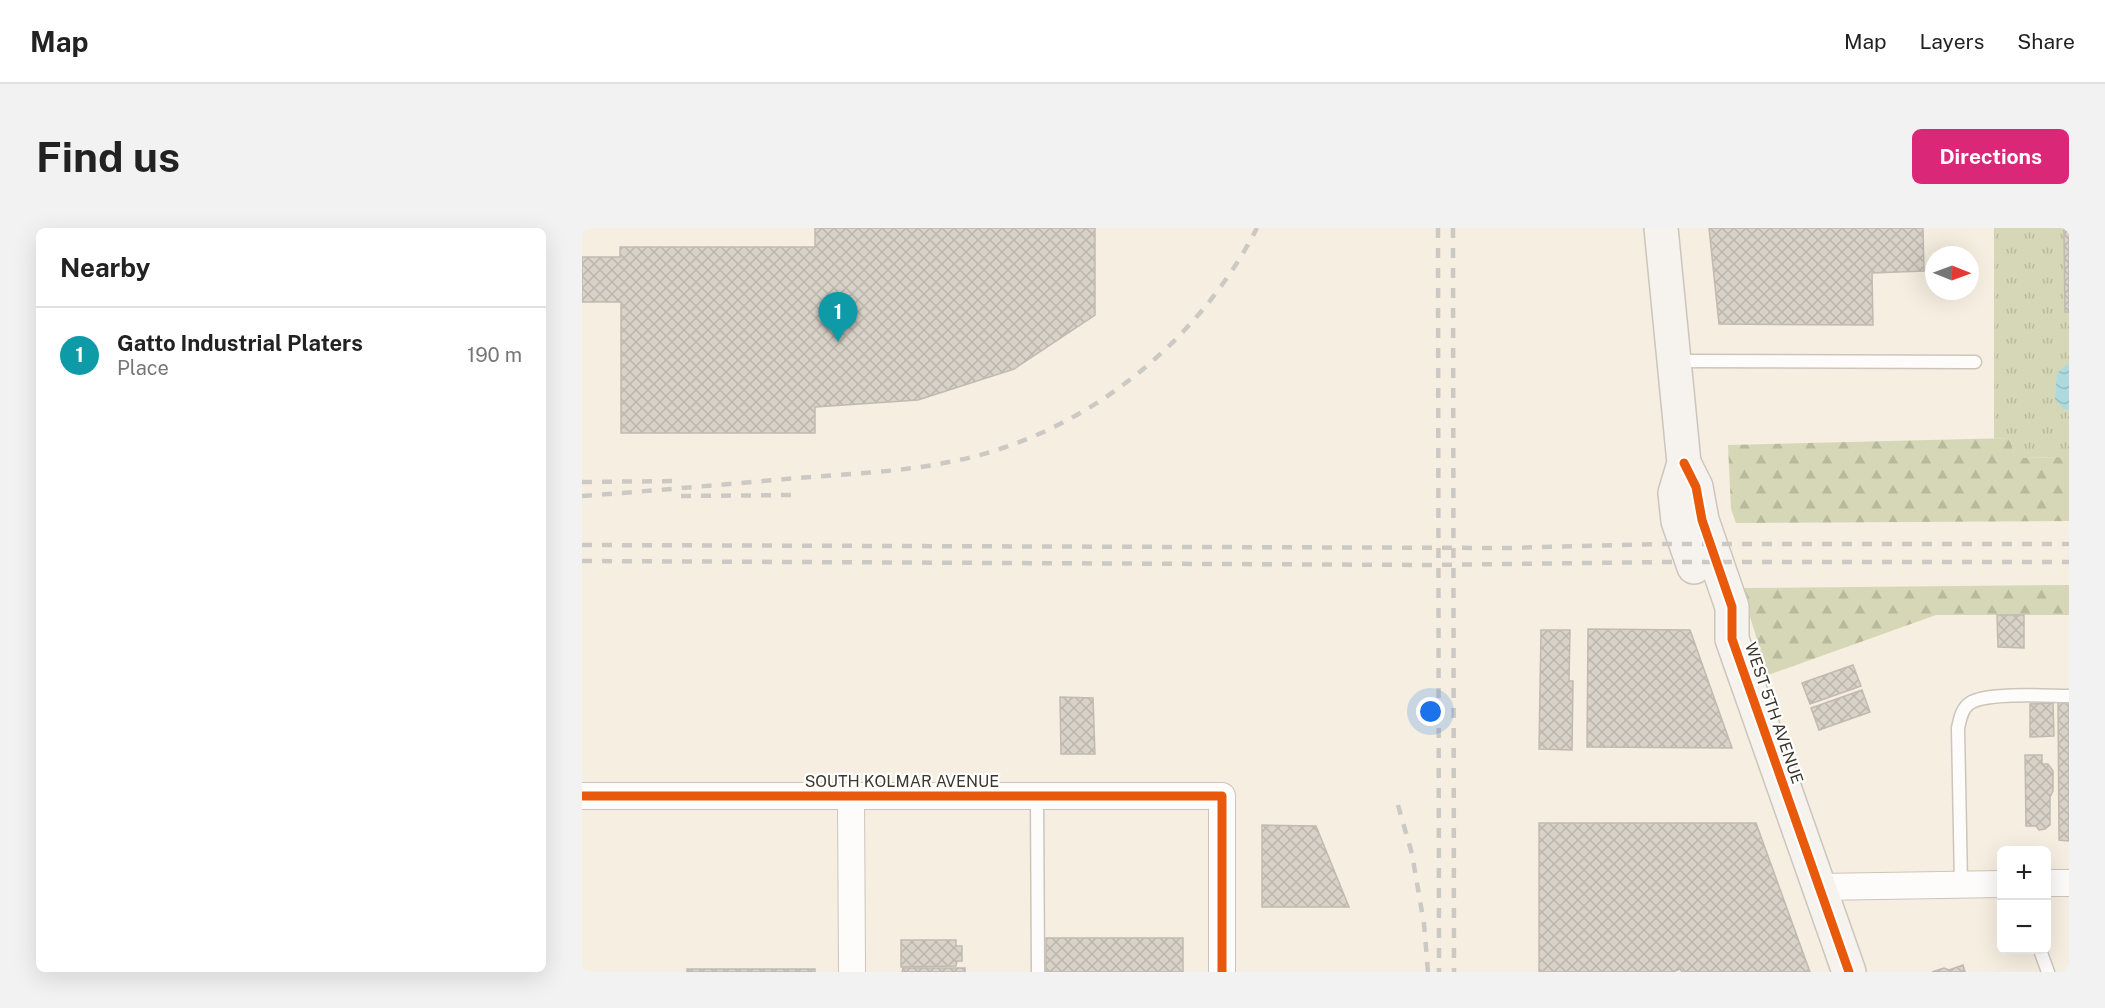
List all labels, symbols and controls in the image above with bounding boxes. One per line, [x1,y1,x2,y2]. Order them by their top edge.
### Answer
text: Map [30,25,89,58]
text: Map [1844,29,1887,54]
text: Layers [1920,29,1984,54]
text: Share [2017,29,2075,54]
button: Directions [1912,129,2069,184]
text: Find us [36,132,180,181]
north arrow [1925,246,1979,300]
text: Nearby [60,252,150,283]
pin: 1 [818,292,858,342]
text: Gatto Industrial Platers [117,330,363,356]
text: 1 [75,343,84,367]
text: 190 m [467,343,522,367]
text: Place [117,356,169,380]
street label: WEST 5TH AVENUE [1741,640,1807,786]
your location [1416,697,1445,726]
street label: SOUTH KOLMAR AVENUE [805,772,999,791]
map controls [1997,846,2051,954]
button: + [1997,846,2051,900]
button: − [1997,900,2051,954]

